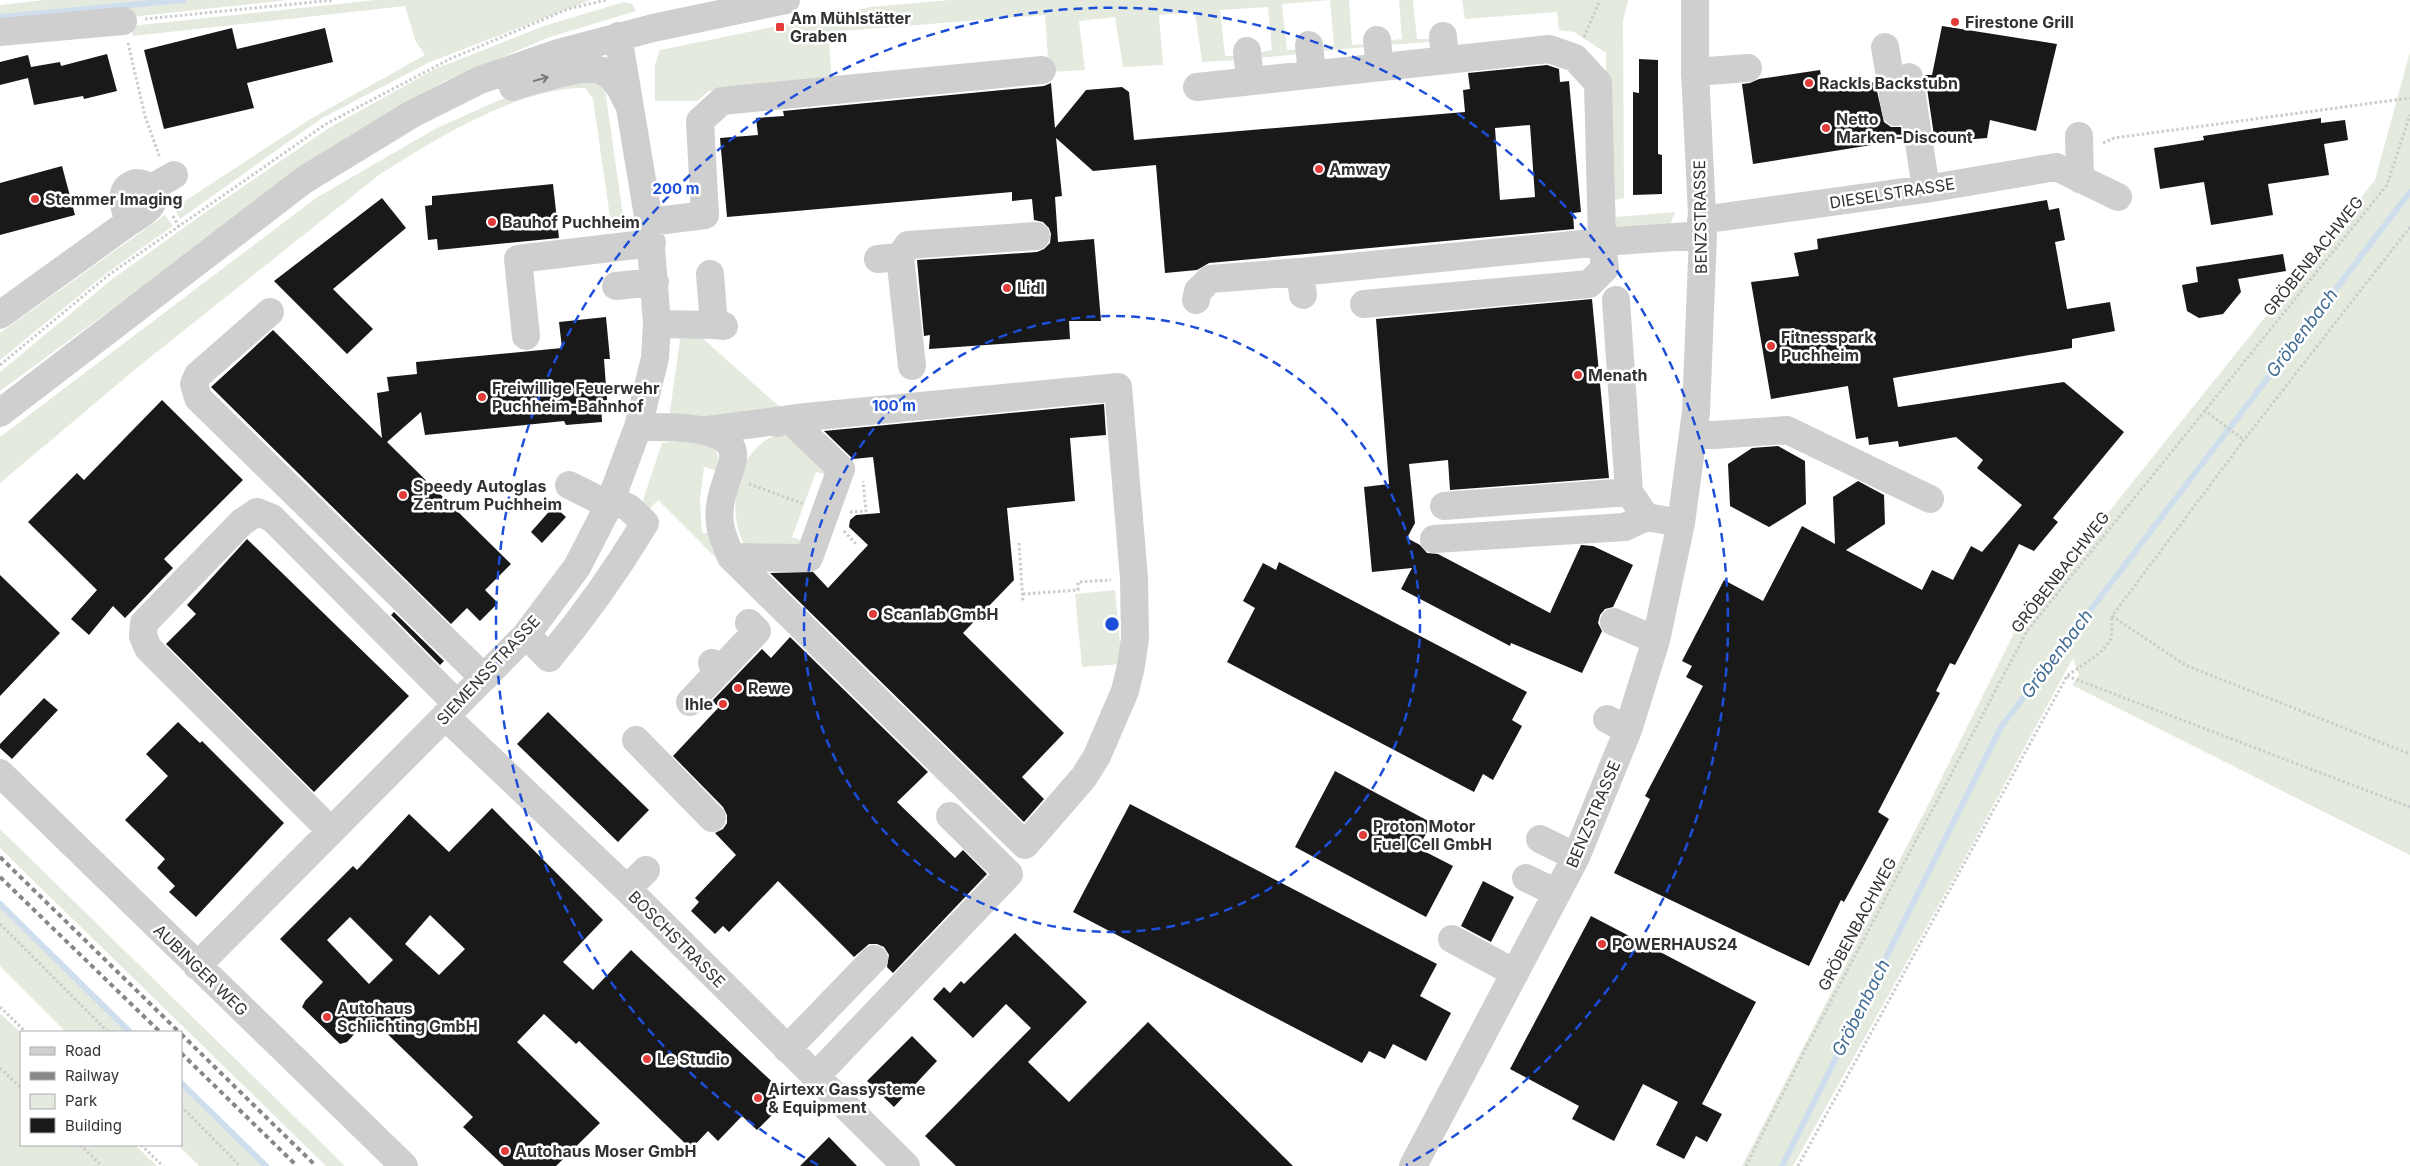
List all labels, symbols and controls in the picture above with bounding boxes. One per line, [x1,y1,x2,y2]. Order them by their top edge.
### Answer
place label: Am Mühlstätter Graben [790,8,911,46]
place label: Firestone Grill [1965,12,2074,32]
marker: Firestone Grill [1949,16,1961,28]
marker: Am Mühlstätter Graben [774,21,786,33]
one-way arrow [533,73,549,83]
place label: Rackls Backstubn [1819,73,1958,93]
marker: Rackls Backstubn [1803,77,1815,89]
place label: Netto Marken-Discount [1836,109,1973,147]
marker: Netto Marken-Discount [1820,122,1832,134]
place label: Amway [1329,159,1388,179]
street label: BENZSTRASSE [1689,160,1711,274]
marker: Amway [1313,163,1325,175]
street label: DIESELSTRASSE [1828,173,1956,213]
text: 200 m [653,179,699,198]
place label: Stemmer Imaging [45,189,183,209]
street label: GRÖBENBACHWEG [2259,192,2367,320]
marker: Stemmer Imaging [29,193,41,205]
place label: Bauhof Puchheim [502,212,640,232]
marker: Bauhof Puchheim [486,216,498,228]
place label: Lidl [1017,278,1045,298]
marker: Lidl [1001,282,1013,294]
water label: Gröbenbach [2261,284,2342,381]
place label: Fitnesspark Puchheim [1781,327,1874,365]
marker: Fitnesspark Puchheim [1765,340,1777,352]
place label: Menath [1588,365,1648,385]
marker: Menath [1572,369,1584,381]
place label: Freiwillige Feuerwehr Puchheim-Bahnhof [492,378,660,416]
marker: Freiwillige Feuerwehr Puchheim-Bahnhof [476,391,488,403]
text: 100 m [872,396,916,415]
place label: Speedy Autoglas Zentrum Puchheim [413,476,562,514]
marker: Speedy Autoglas Zentrum Puchheim [397,489,409,501]
street label: GRÖBENBACHWEG [2006,507,2114,637]
place label: Scanlab GmbH [883,604,998,624]
water label: Gröbenbach [2016,605,2097,702]
marker: Scanlab GmbH [867,608,879,620]
street label: SIEMENSSTRASSE [432,611,544,729]
centre of rings [1103,615,1121,633]
place label: Rewe [748,678,791,698]
marker: Rewe [732,682,744,694]
place label: Ihle [685,694,713,714]
marker: Ihle [717,698,729,710]
street label: BENZSTRASSE [1561,757,1625,871]
place label: Proton Motor Fuel Cell GmbH [1373,816,1492,854]
marker: Proton Motor Fuel Cell GmbH [1357,829,1369,841]
street label: GRÖBENBACHWEG [1813,854,1901,994]
street label: BOSCHSTRASSE [624,886,730,992]
street label: AUBINGER WEG [150,920,252,1020]
place label: POWERHAUS24 [1612,934,1738,954]
marker: POWERHAUS24 [1596,938,1608,950]
water label: Gröbenbach [1827,956,1894,1060]
place label: Autohaus Schlichting GmbH [337,998,478,1036]
marker: Autohaus Schlichting GmbH [321,1011,333,1023]
legend [20,1031,182,1146]
text: Road [65,1041,101,1060]
place label: Le Studio [657,1049,730,1069]
marker: Le Studio [641,1053,653,1065]
text: Railway [65,1066,120,1085]
place label: Airtexx Gassysteme & Equipment [768,1079,926,1117]
text: Park [65,1091,98,1110]
marker: Airtexx Gassysteme & Equipment [752,1092,764,1104]
text: Building [65,1116,122,1135]
place label: Autohaus Moser GmbH [515,1141,697,1161]
marker: Autohaus Moser GmbH [499,1145,511,1157]

